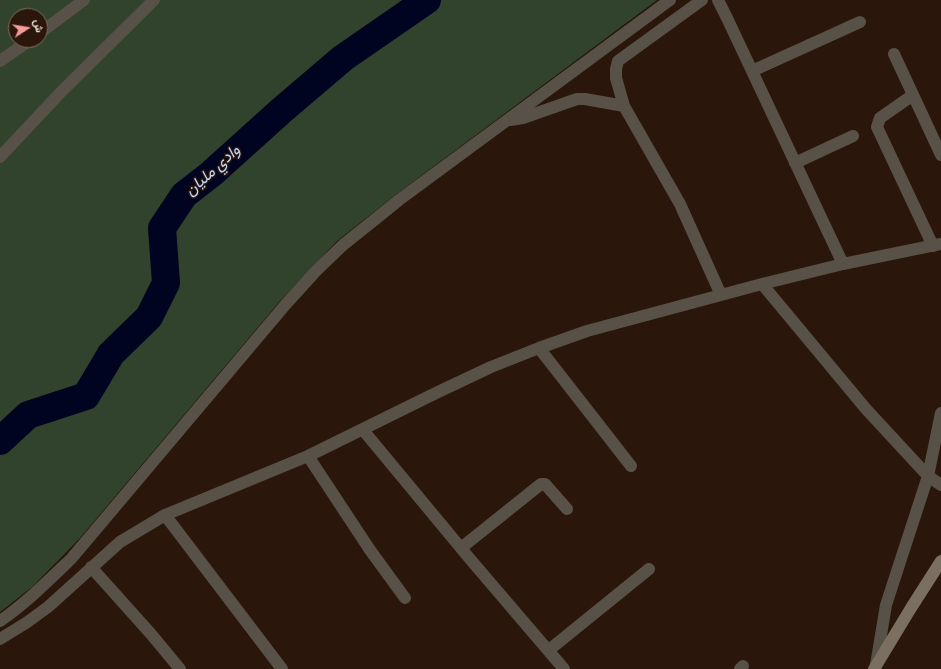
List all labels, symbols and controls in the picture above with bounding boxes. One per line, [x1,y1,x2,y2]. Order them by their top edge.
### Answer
north arrow [8,8,48,48]
text: ش [30,18,48,34]
water label: وادي مليان [181,141,245,201]

